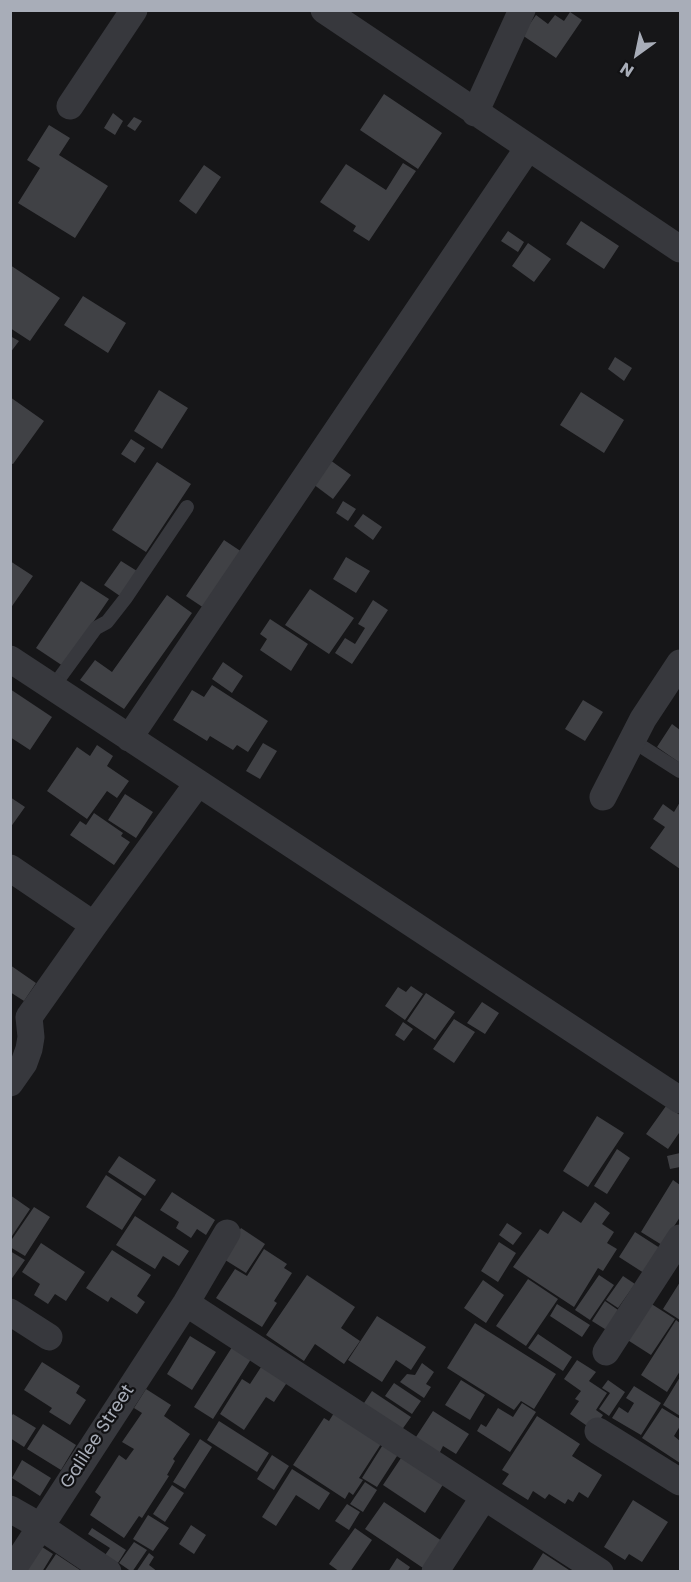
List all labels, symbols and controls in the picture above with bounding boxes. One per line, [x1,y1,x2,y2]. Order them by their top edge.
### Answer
north arrow [607,24,667,84]
text: N [616,57,638,82]
street label: Galilee Street [56,1381,140,1493]

